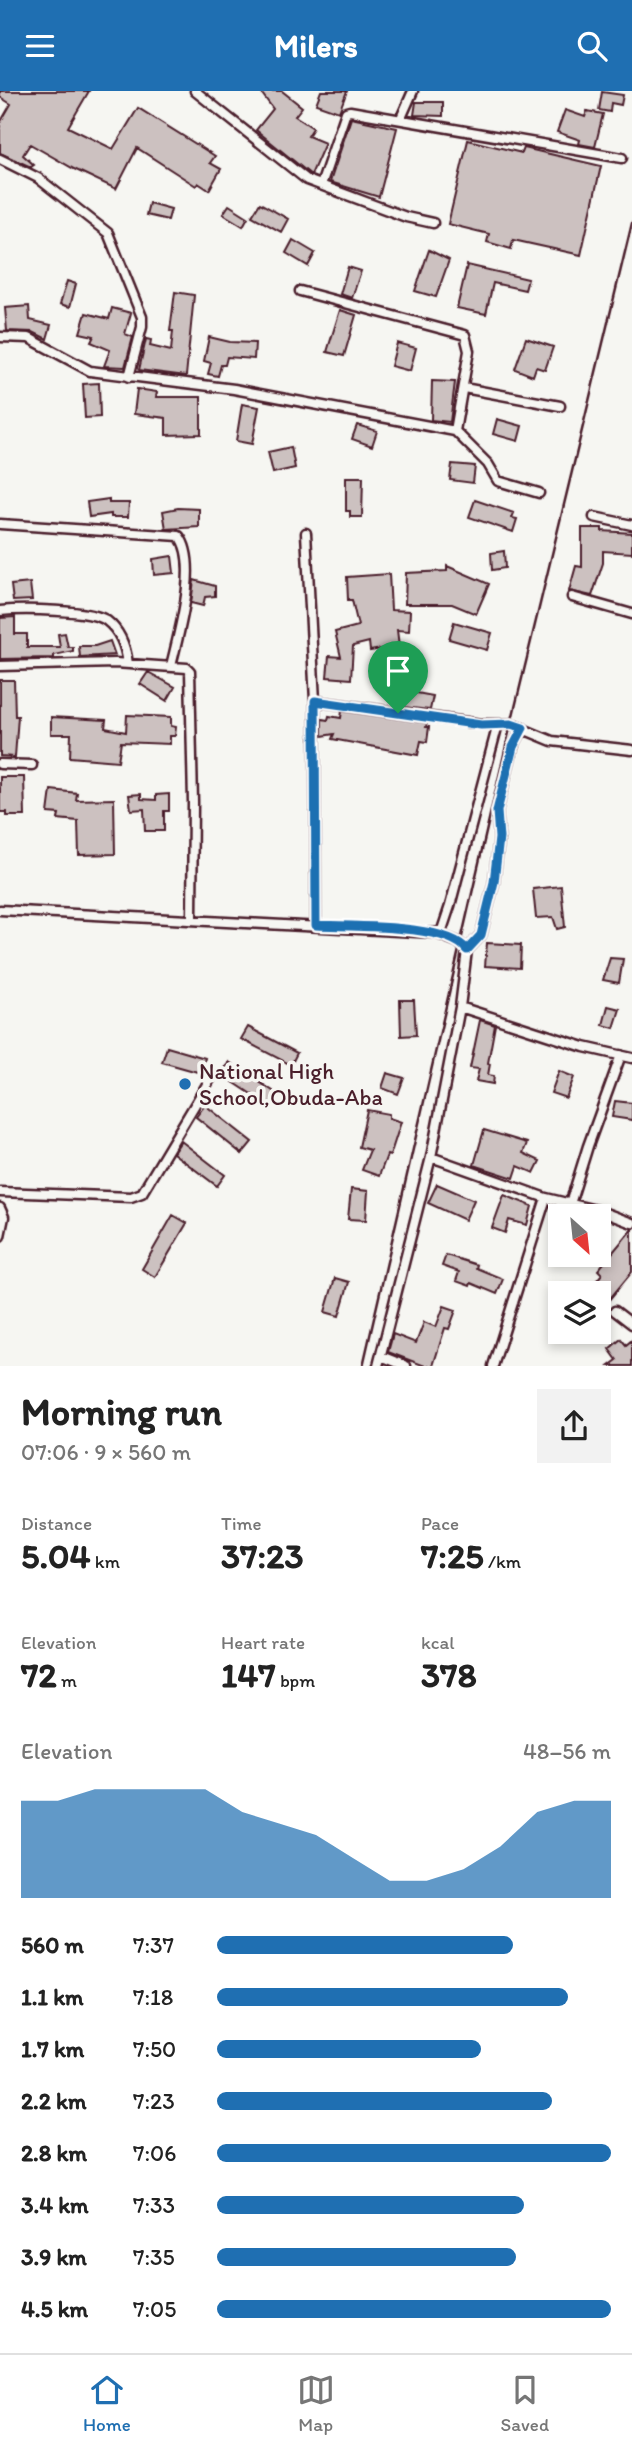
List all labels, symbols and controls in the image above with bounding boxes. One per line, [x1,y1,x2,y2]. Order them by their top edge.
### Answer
icon: menu [21,27,59,65]
text: Milers [274,27,358,65]
icon: search [573,27,611,65]
pin [368,641,428,713]
icon: arrive [379,652,417,690]
place label: National High School,Obuda-Aba [199,1057,383,1111]
marker: National High School,Obuda-Aba [177,1076,193,1092]
north arrow [548,1204,611,1267]
map controls [548,1204,611,1344]
button: layers [548,1281,611,1344]
text: Morning run [21,1389,222,1435]
button: share [537,1389,611,1463]
text: 07:06 · 9 × 560 m [21,1438,191,1466]
text: Distance [21,1512,92,1535]
text: Time [221,1512,262,1535]
text: Pace [421,1512,459,1535]
text: 5.04 [21,1535,91,1577]
text: 37:23 [221,1535,304,1577]
text: 7:25 [421,1535,484,1577]
text: km [91,1550,120,1573]
text: /km [484,1550,521,1573]
text: Elevation [21,1631,97,1654]
text: Heart rate [221,1631,305,1654]
text: kcal [421,1631,455,1654]
text: 72 [21,1654,57,1696]
text: 147 [221,1654,276,1696]
text: 378 [421,1654,477,1696]
text: m [57,1669,77,1692]
text: bpm [276,1669,315,1692]
text: Elevation [21,1737,112,1765]
text: 48–56 m [523,1737,611,1765]
text: 560 m [21,1931,84,1959]
text: 7:37 [133,1931,174,1959]
text: 1.1 km [21,1983,84,2011]
text: 7:18 [133,1983,173,2011]
text: 1.7 km [21,2035,84,2063]
text: 7:50 [133,2035,176,2063]
text: 2.2 km [21,2087,86,2115]
text: 7:23 [133,2087,175,2115]
text: 2.8 km [21,2139,87,2167]
text: 7:06 [133,2139,176,2167]
text: 3.4 km [21,2191,89,2219]
text: 7:33 [133,2191,175,2219]
text: 3.9 km [21,2243,87,2271]
text: 7:35 [133,2243,175,2271]
text: 4.5 km [21,2295,88,2323]
text: 7:05 [133,2295,176,2323]
tab: Home [83,2371,131,2436]
tab: Map [297,2371,335,2436]
tab: Saved [501,2371,549,2436]

